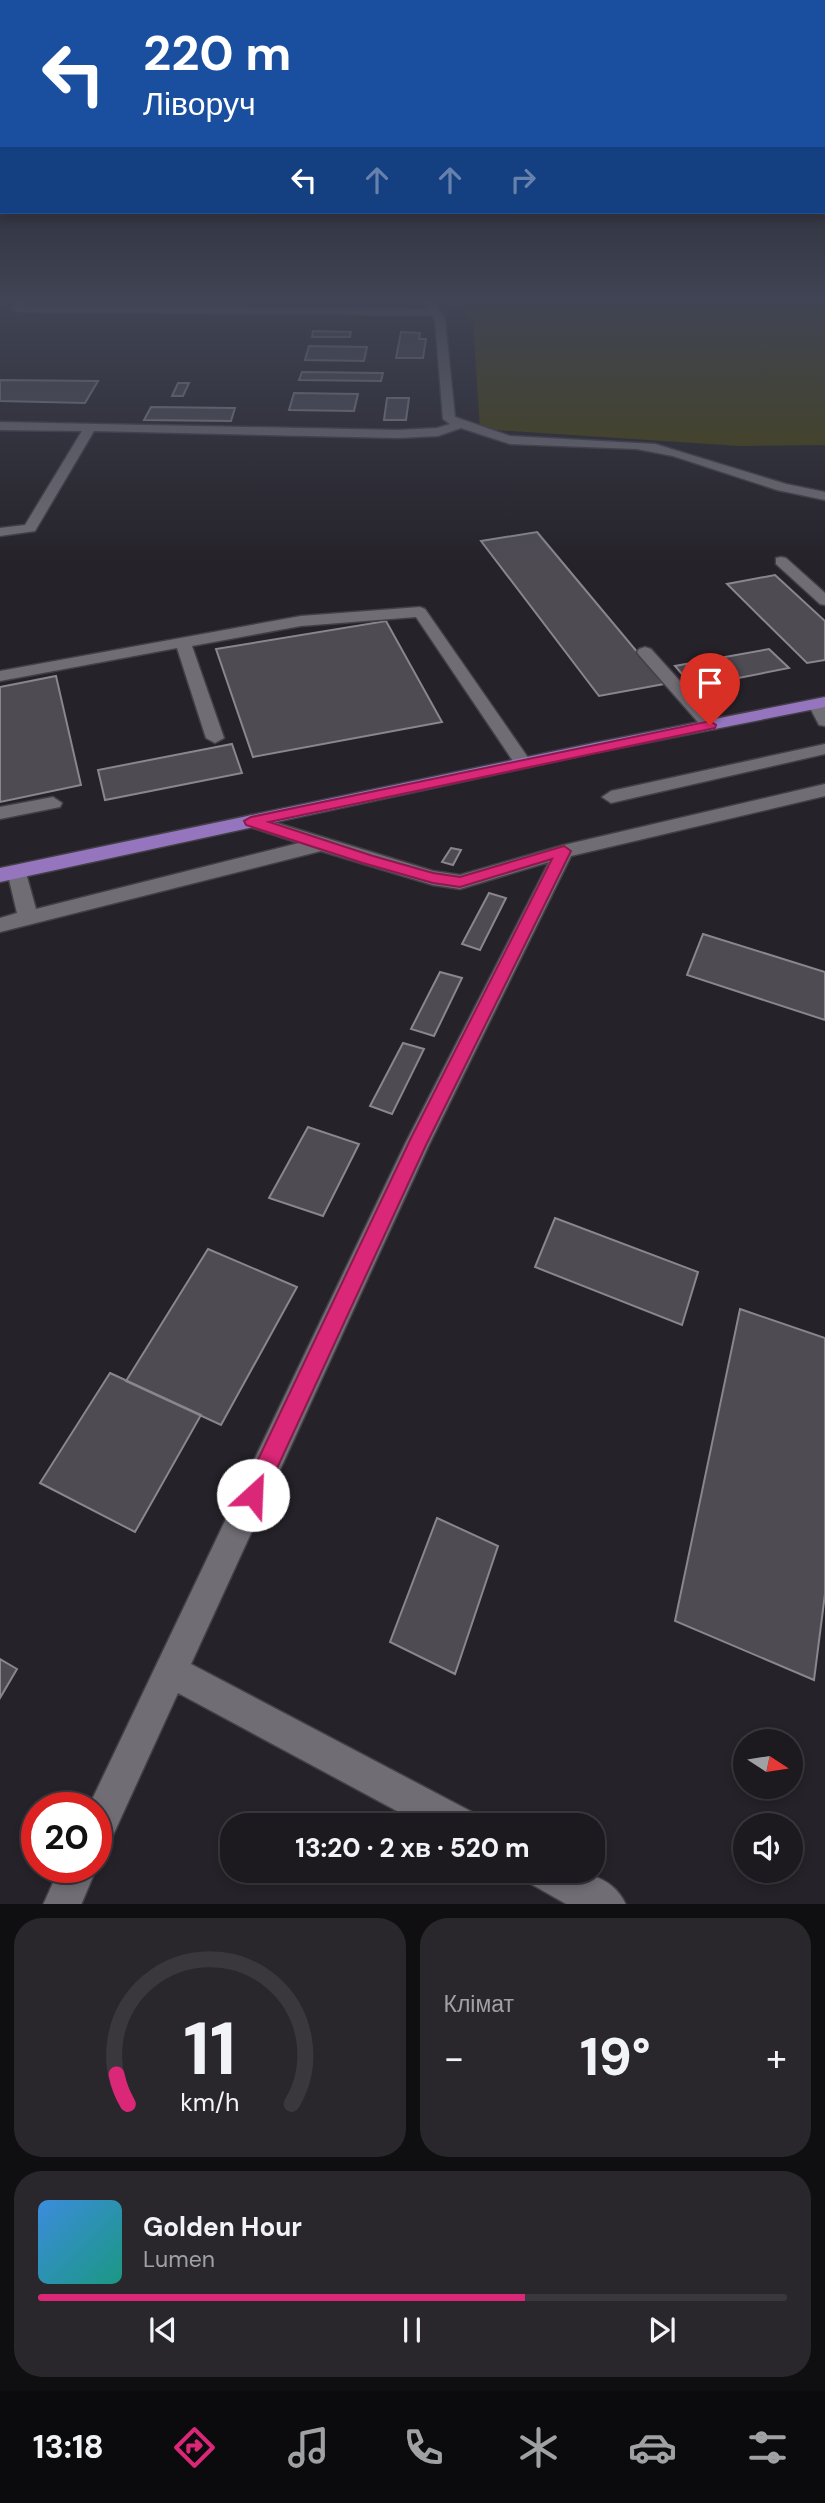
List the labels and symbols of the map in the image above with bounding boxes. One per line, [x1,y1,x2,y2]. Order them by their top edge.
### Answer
pin [680,653,740,725]
position arrow [216,1458,290,1532]
north arrow [733,1729,803,1799]
speed limit sign: 20 [21,1792,112,1883]

